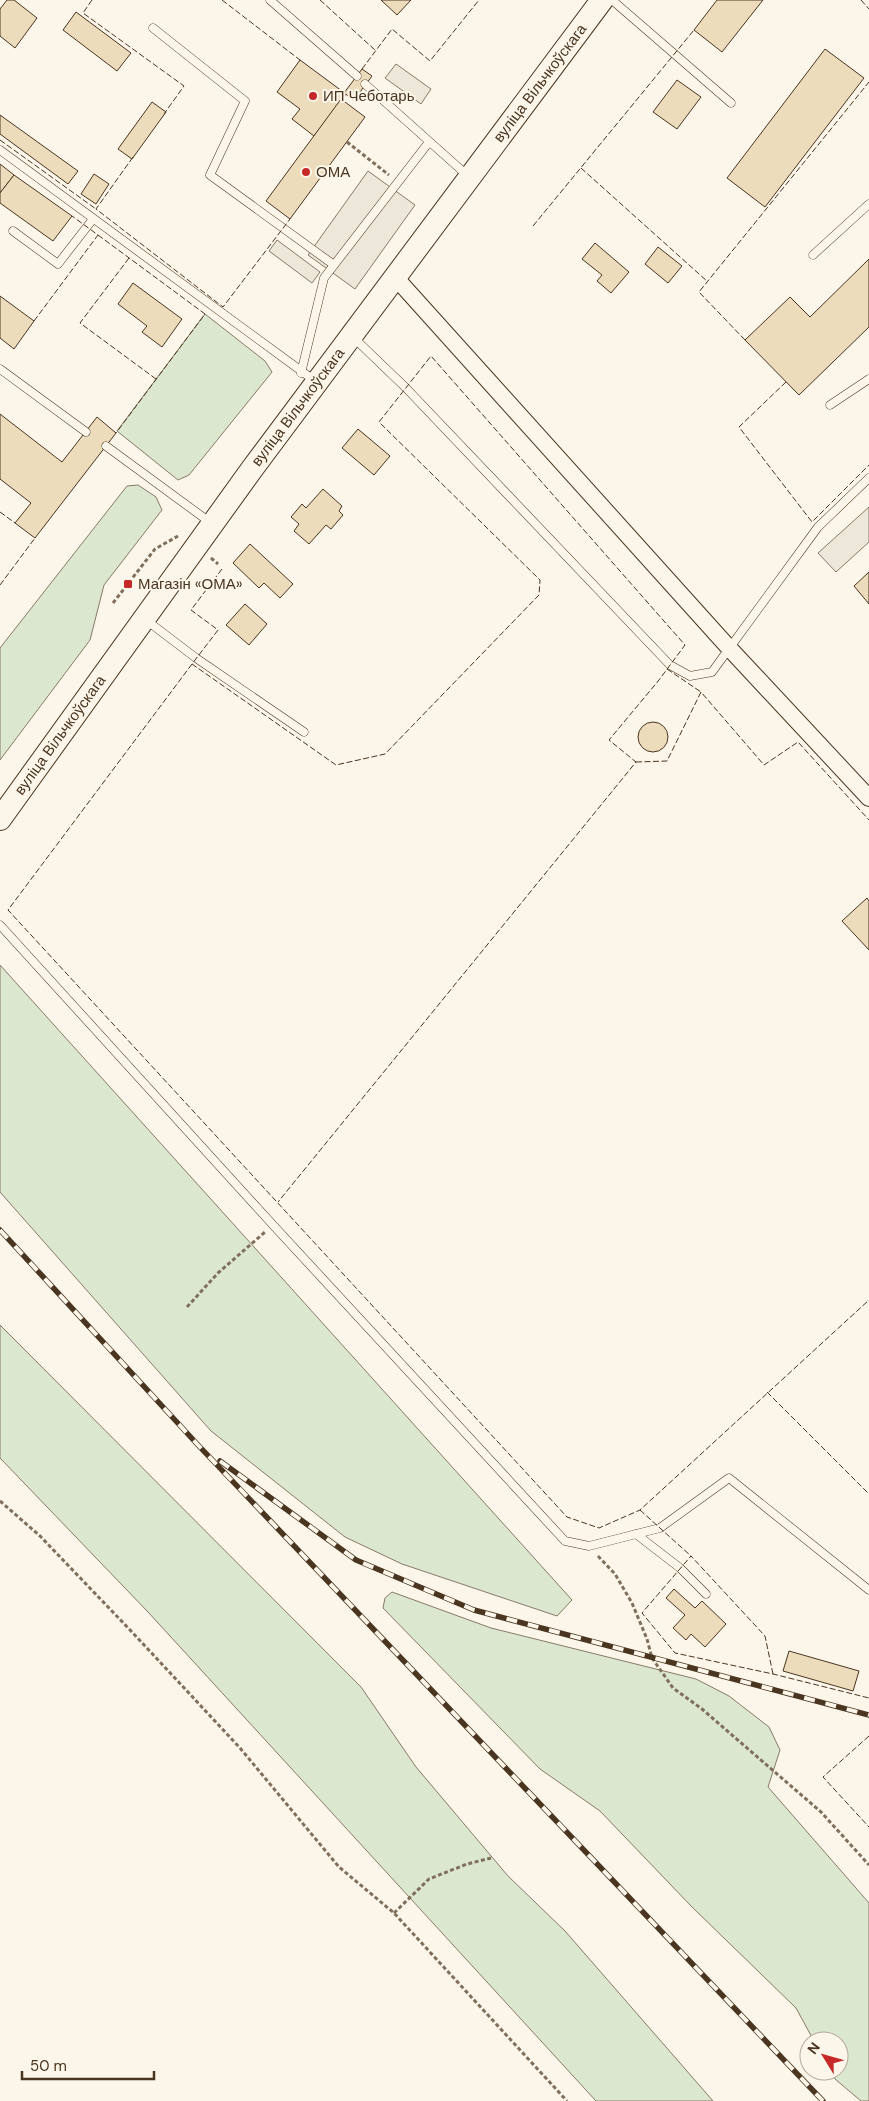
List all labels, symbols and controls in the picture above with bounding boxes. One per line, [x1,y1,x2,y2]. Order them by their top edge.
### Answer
street label: вуліца Вільчкоўскага [489,19,592,146]
place label: ИП Чеботарь [323,86,415,106]
marker: ИП Чеботарь [307,90,319,102]
place label: ОМА [316,162,350,182]
marker: ОМА [300,166,312,178]
street label: вуліца Вільчкоўскага [247,343,350,470]
place label: Магазін «ОМА» [138,574,243,594]
marker: Магазін «ОМА» [122,578,134,590]
street label: вуліца Вільчкоўскага [10,671,111,799]
north arrow [799,2031,849,2081]
text: N [803,2039,824,2058]
scale bar [22,2048,155,2080]
text: 50 m [30,2056,67,2076]

